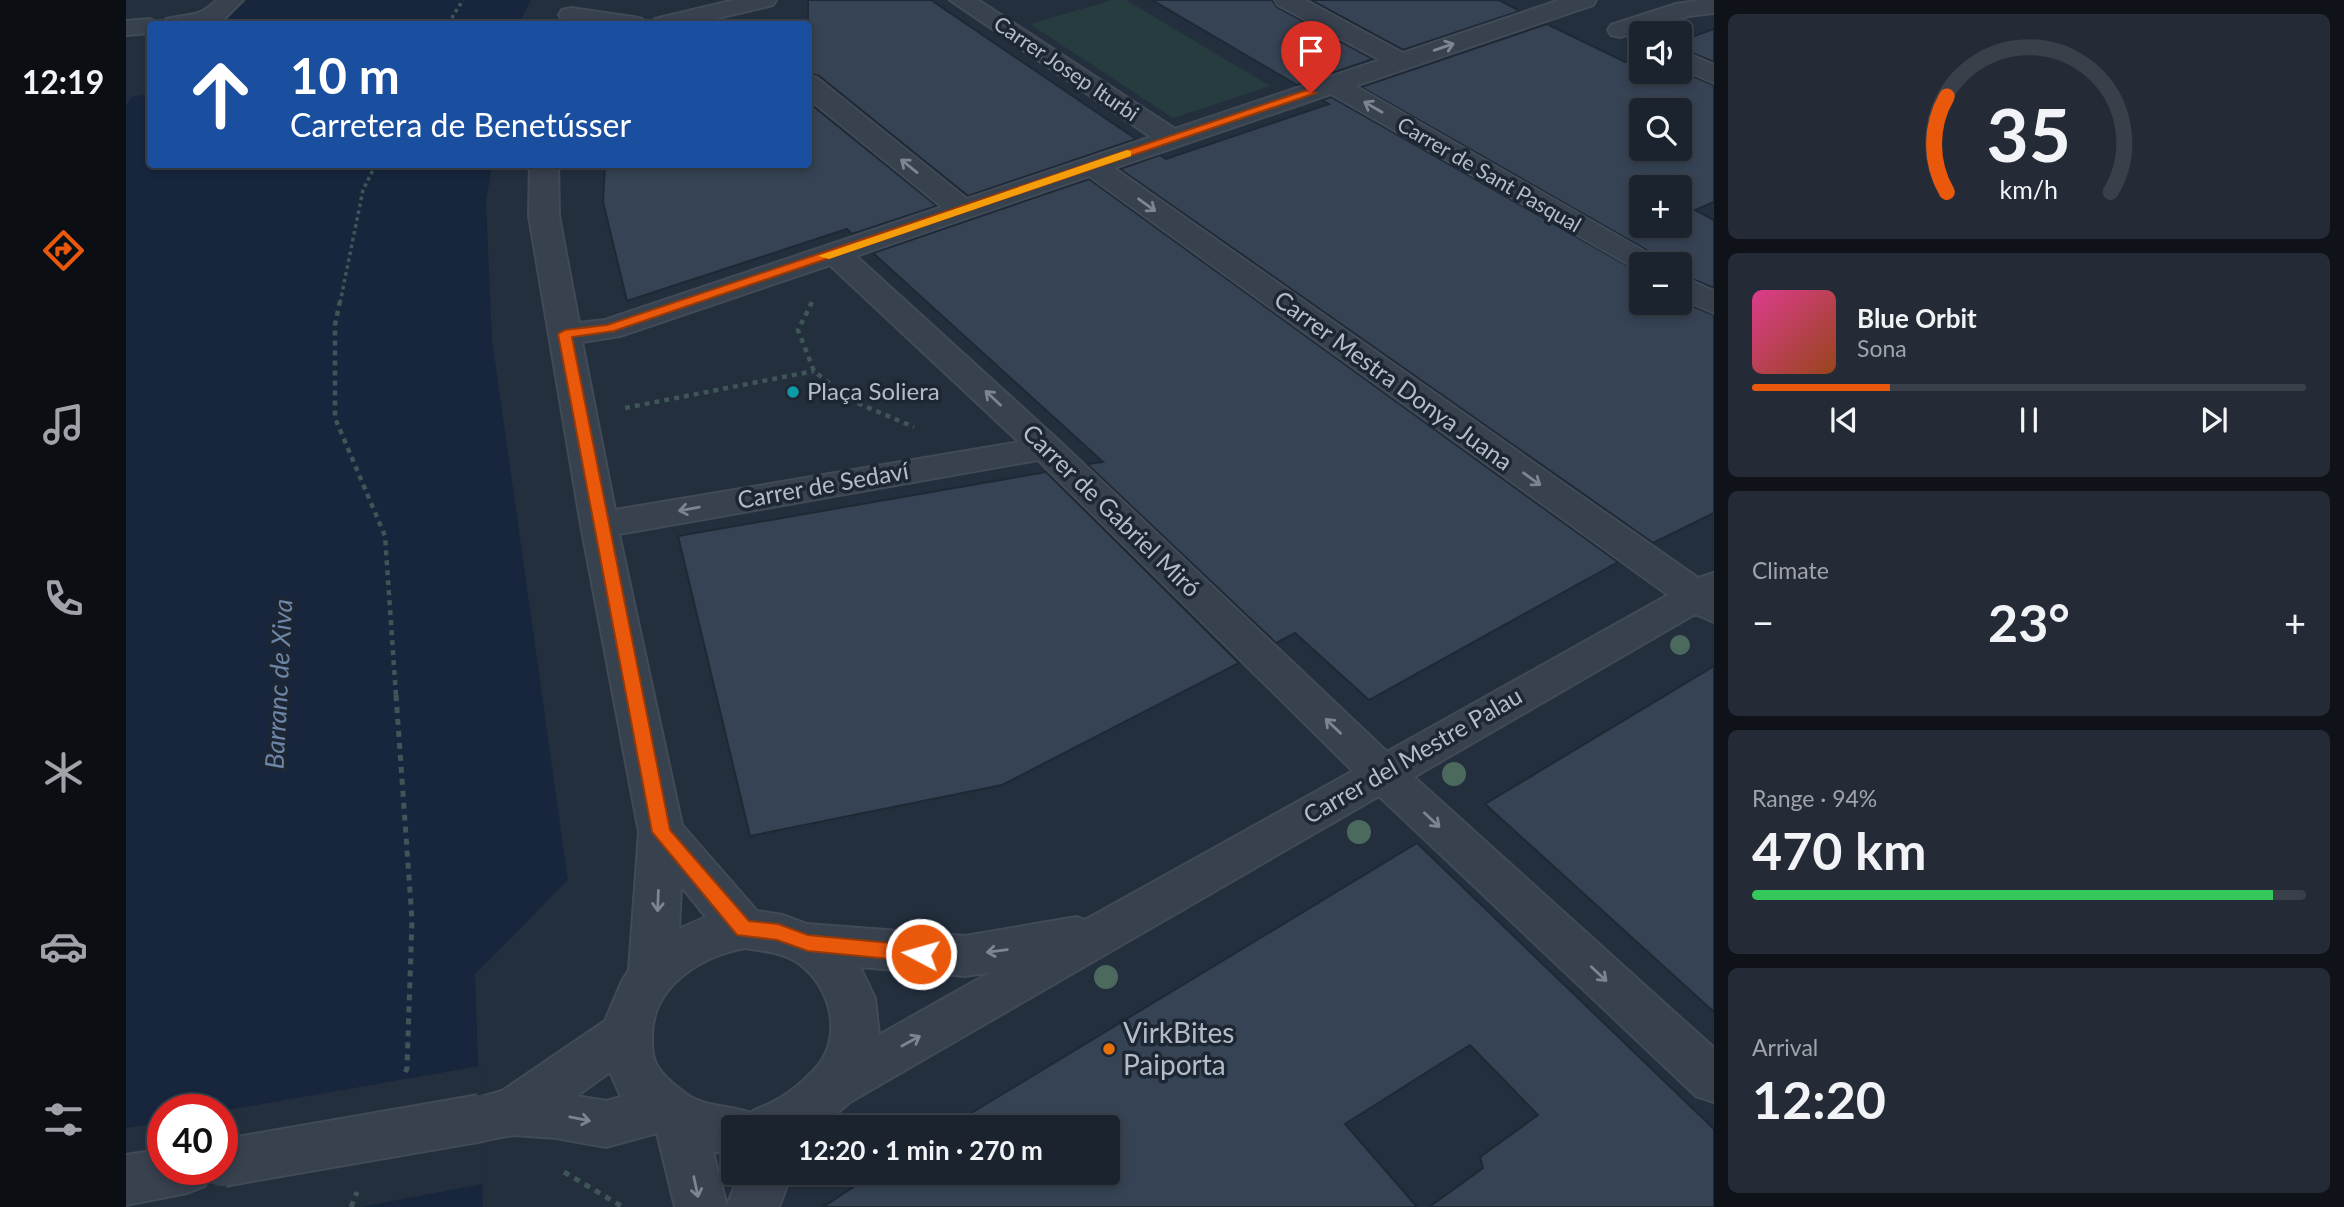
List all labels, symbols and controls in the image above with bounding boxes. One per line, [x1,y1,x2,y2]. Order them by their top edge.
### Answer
street label: Carrer Josep Iturbi [990,10,1144,125]
pin [1281,21,1341,93]
map controls [1629,21,1692,315]
button: sound [1629,21,1692,84]
icon: arrive [1292,32,1330,70]
one-way arrow [1433,40,1455,52]
text: 10 m [290,46,400,104]
icon: ahead [175,49,266,140]
text: 12:19 [22,62,104,101]
text: 35 [1987,91,2071,179]
button: search [1629,98,1692,161]
one-way arrow [1364,100,1384,114]
text: Carretera de Benetússer [290,105,631,144]
street label: Carrer de Sant Pasqual [1393,111,1586,237]
one-way arrow [900,158,918,173]
text: km/h [2000,174,2058,204]
button: + [1629,175,1692,238]
one-way arrow [1137,198,1156,212]
icon: directions [39,226,88,275]
button: − [1629,252,1692,315]
street label: Carrer Mestra Donya Juana [1269,284,1518,476]
text: Blue Orbit [1857,302,1977,334]
text: Sona [1857,334,1907,362]
place label: Plaça Soliera [807,376,940,405]
marker: Plaça Soliera [785,384,801,400]
one-way arrow [985,390,1002,407]
icon: music [39,400,88,449]
icon: previous [1825,401,1863,439]
icon: pause [2010,401,2048,439]
icon: next [2195,401,2233,439]
street label: Carrer de Gabriel Miró [1017,418,1207,602]
street label: Carrer de Sedaví [735,455,912,514]
one-way arrow [1522,472,1541,487]
one-way arrow [678,503,701,516]
text: Climate [1752,556,1829,584]
icon: phone [39,574,88,623]
text: 23° [1988,591,2070,653]
water label: Barranc de Xiva [258,598,298,770]
text: − [1752,599,1774,645]
text: + [2284,599,2306,645]
street label: Carrer del Mestre Palau [1298,680,1527,829]
one-way arrow [1325,717,1342,734]
icon: climate [39,748,88,797]
text: Range · 94% [1752,784,1877,812]
one-way arrow [1423,811,1440,828]
text: 470 km [1752,819,1926,881]
one-way arrow [652,889,665,912]
position arrow [884,917,958,991]
icon: car [39,922,88,971]
one-way arrow [986,945,1009,958]
one-way arrow [1590,966,1608,982]
place label: VirkBites Paiporta [1123,1015,1235,1081]
text: Arrival [1752,1033,1818,1061]
one-way arrow [901,1034,921,1048]
marker: VirkBites Paiporta [1101,1041,1117,1057]
text: 12:20 [1752,1068,1886,1130]
speed limit sign: 40 [147,1094,238,1185]
icon: filters [39,1095,88,1144]
one-way arrow [568,1113,591,1126]
text: 12:20 · 1 min · 270 m [798,1134,1043,1166]
one-way arrow [690,1175,704,1198]

